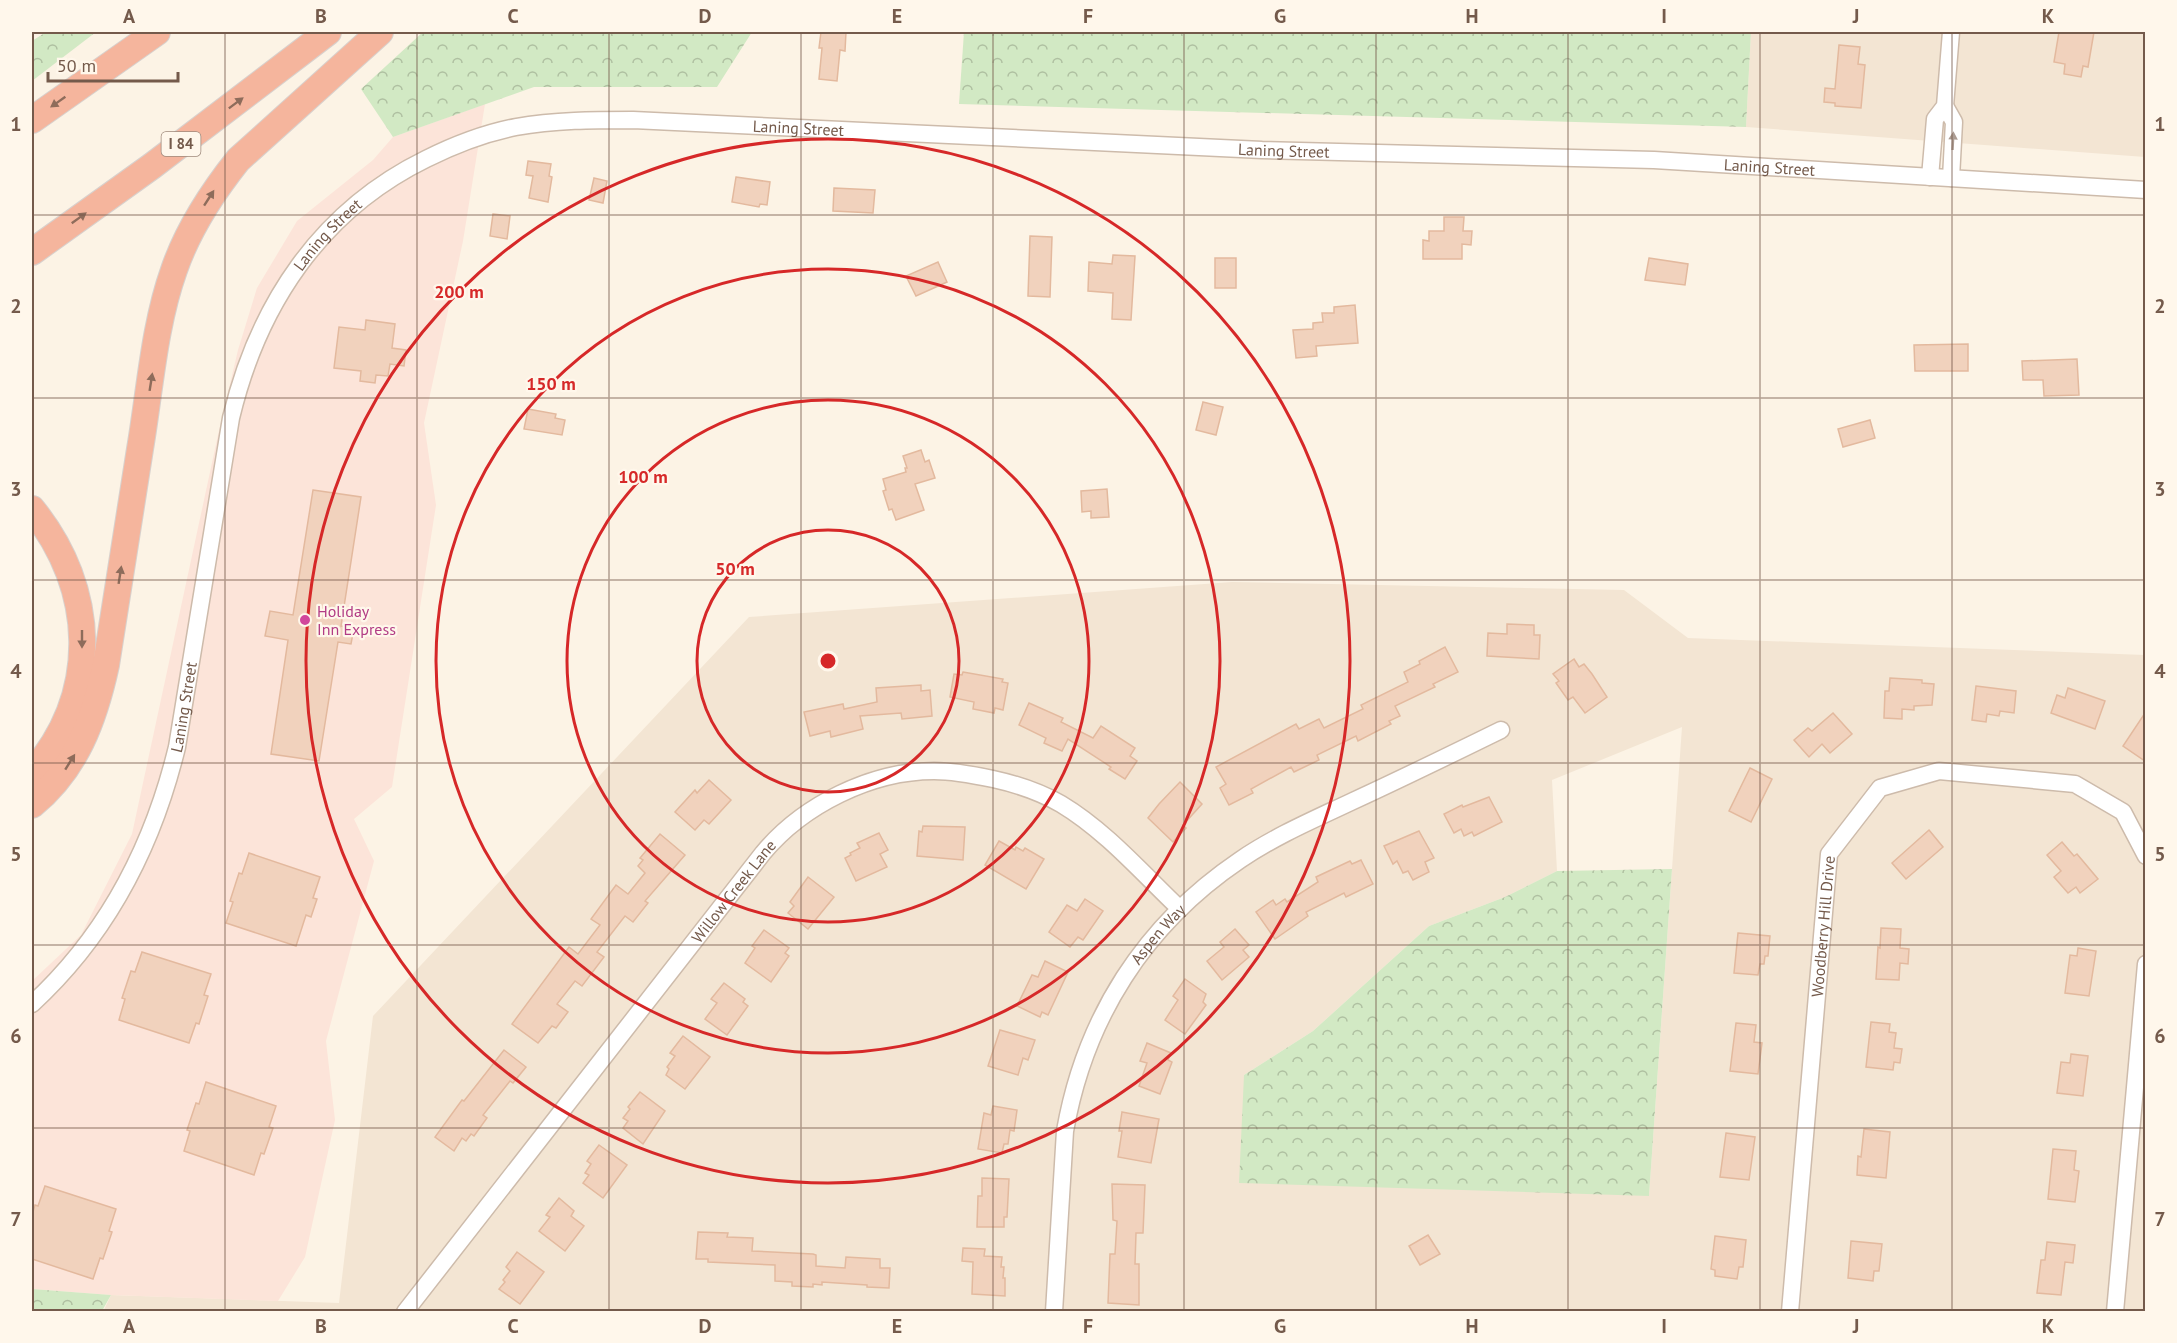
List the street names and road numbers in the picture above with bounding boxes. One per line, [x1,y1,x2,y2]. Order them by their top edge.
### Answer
street label: Laning Street [752,116,845,140]
road number: I 84 [162,132,201,156]
street label: Laning Street [1238,139,1330,162]
street label: Laning Street [1723,154,1816,180]
street label: Laning Street [289,194,366,274]
street label: Laning Street [166,660,201,754]
street label: Willow Creek Lane [687,835,780,947]
street label: Woodberry Hill Drive [1807,855,1839,998]
street label: Aspen Way [1126,899,1190,968]

